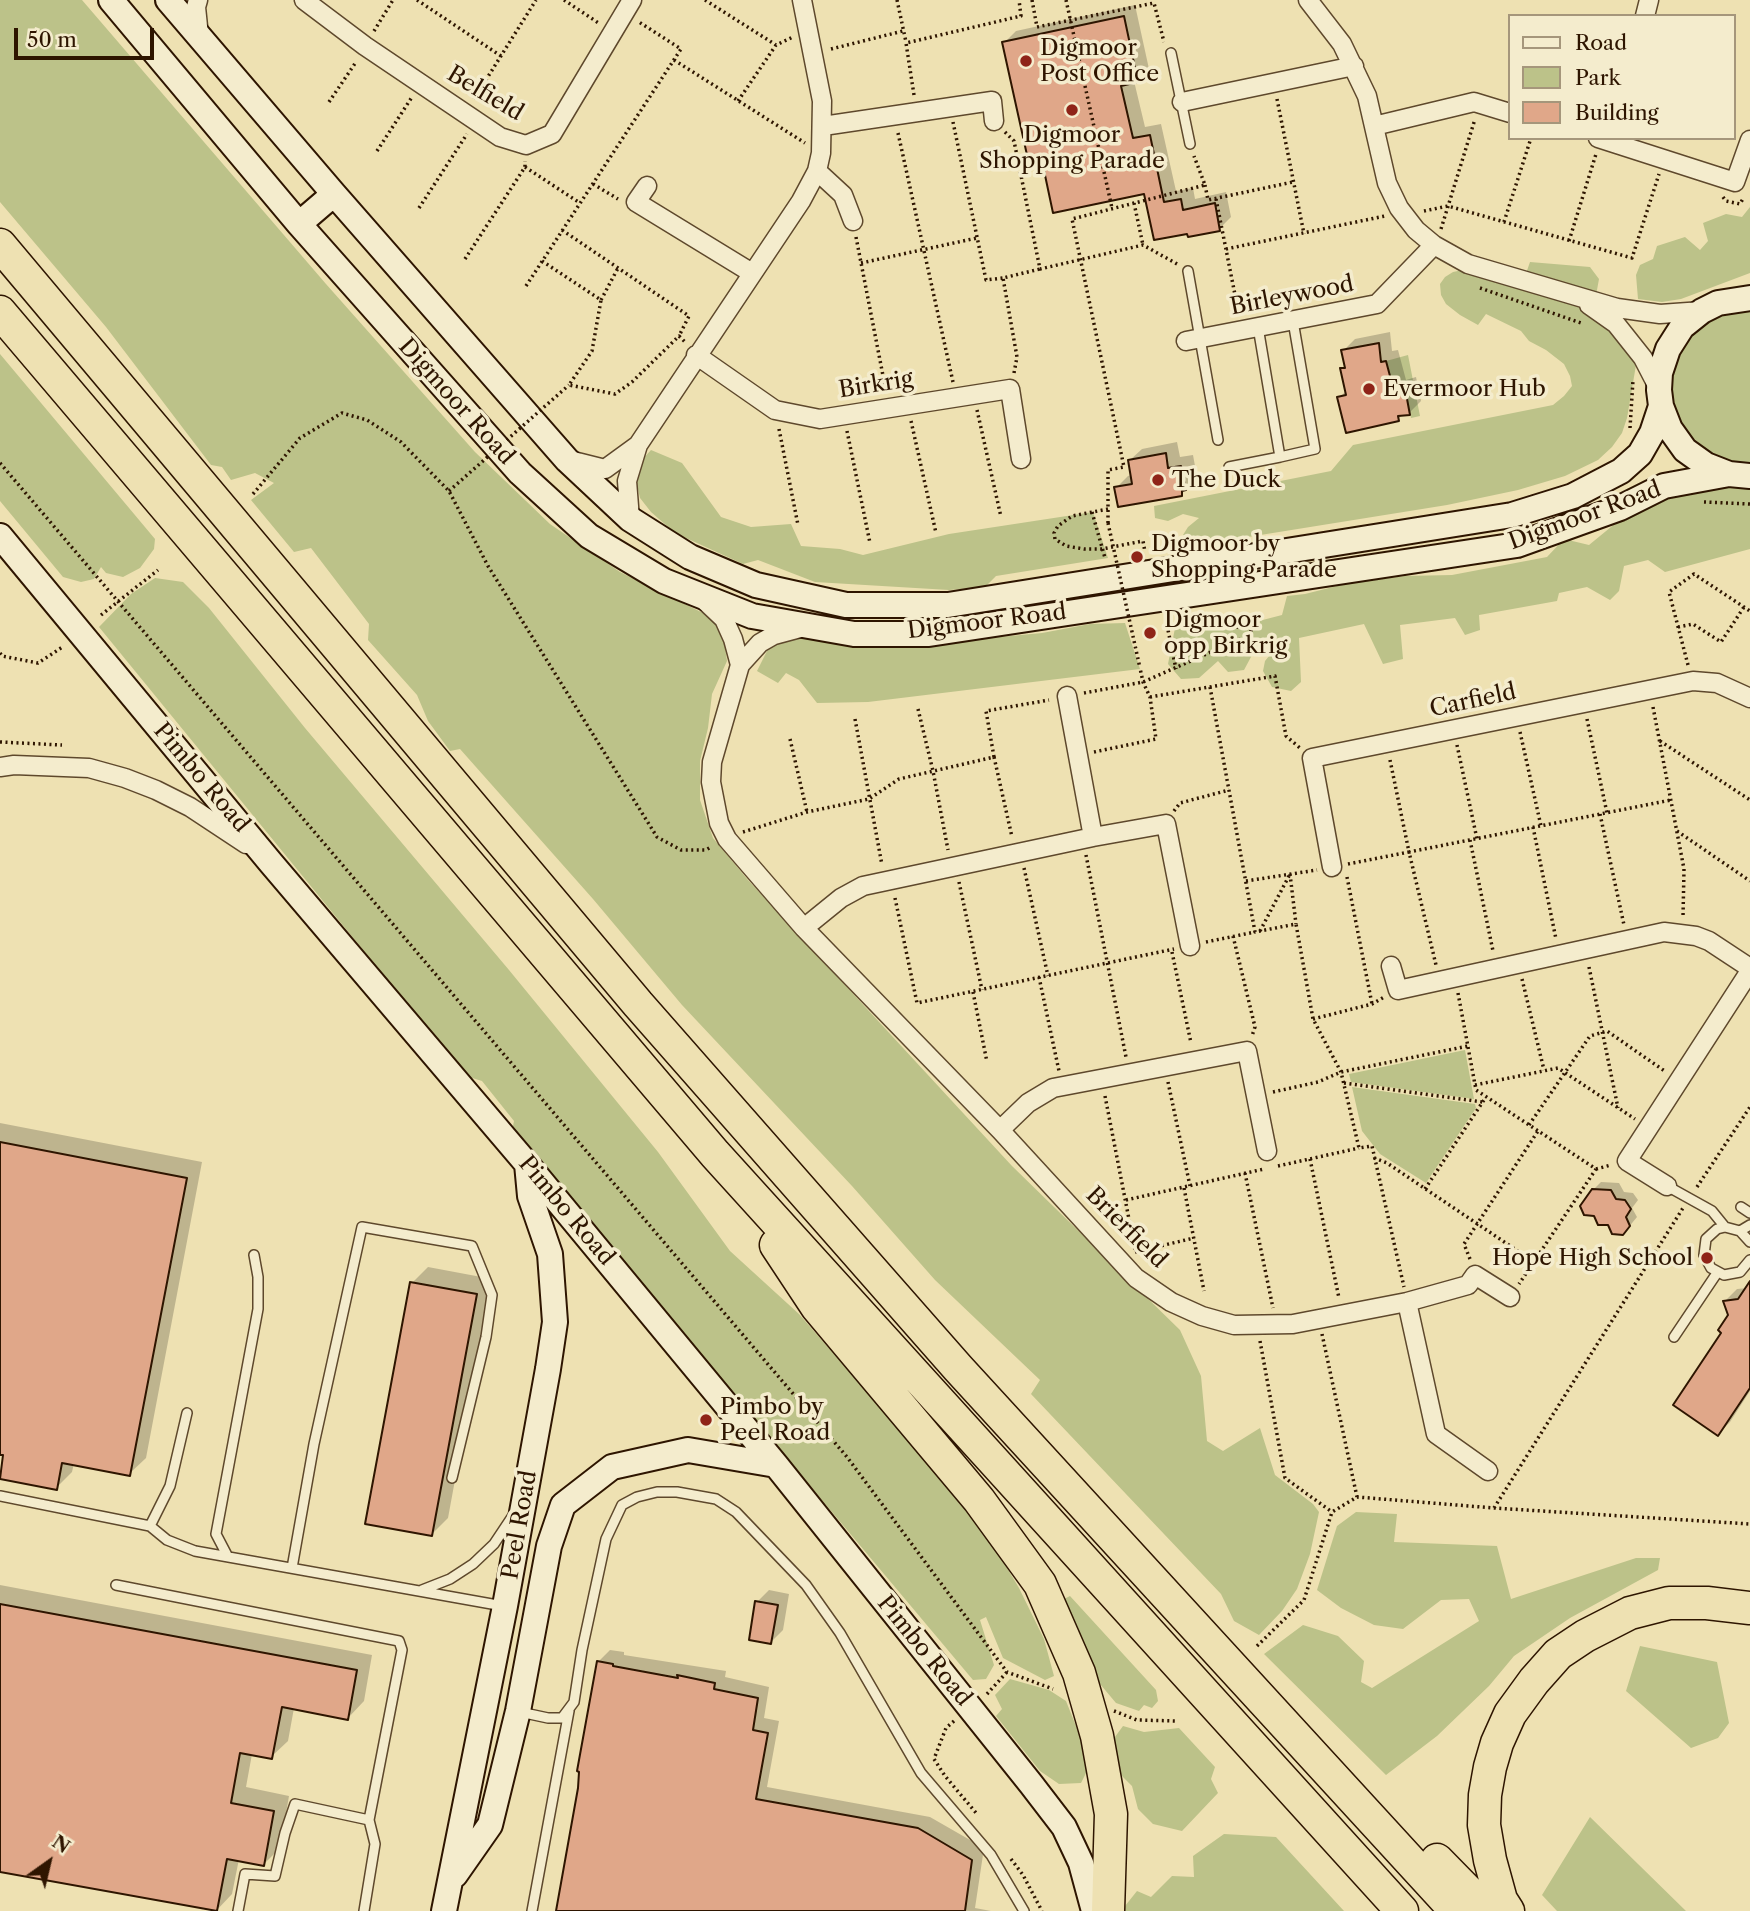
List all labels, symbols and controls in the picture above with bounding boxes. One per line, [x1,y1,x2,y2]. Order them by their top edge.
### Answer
scale bar [18,14,158,58]
legend [1508,14,1736,140]
text: 50 m [27,27,77,52]
text: Road [1575,30,1627,55]
place label: Digmoor Post Office [1040,34,1159,88]
marker: Digmoor Post Office [1018,53,1034,69]
street label: Belfield [442,61,528,127]
text: Park [1575,65,1621,90]
text: Building [1575,100,1659,125]
marker: Digmoor Shopping Parade [1064,102,1080,118]
place label: Digmoor Shopping Parade [979,121,1165,175]
street label: Birleywood [1228,270,1356,322]
street label: Digmoor Road [392,333,520,471]
street label: Birkrig [837,366,915,404]
place label: Evermoor Hub [1383,375,1546,403]
marker: Evermoor Hub [1361,381,1377,397]
place label: The Duck [1172,466,1281,494]
marker: The Duck [1150,472,1166,488]
street label: Digmoor Road [1505,476,1665,556]
place label: Digmoor by Shopping Parade [1151,530,1337,584]
marker: Digmoor by Shopping Parade [1129,549,1145,565]
street label: Digmoor Road [906,599,1068,645]
place label: Digmoor opp Birkrig [1164,606,1287,660]
marker: Digmoor opp Birkrig [1142,625,1158,641]
street label: Carfield [1427,678,1519,724]
street label: Pimbo Road [147,718,255,838]
street label: Pimbo Road [512,1151,620,1271]
street label: Brierfield [1080,1182,1172,1274]
place label: Hope High School [1492,1244,1693,1272]
marker: Hope High School [1699,1250,1715,1266]
place label: Pimbo by Peel Road [720,1393,830,1447]
marker: Pimbo by Peel Road [698,1412,714,1428]
street label: Peel Road [497,1468,543,1582]
street label: Pimbo Road [871,1590,977,1712]
north arrow [14,1827,84,1897]
text: N [48,1830,74,1858]

